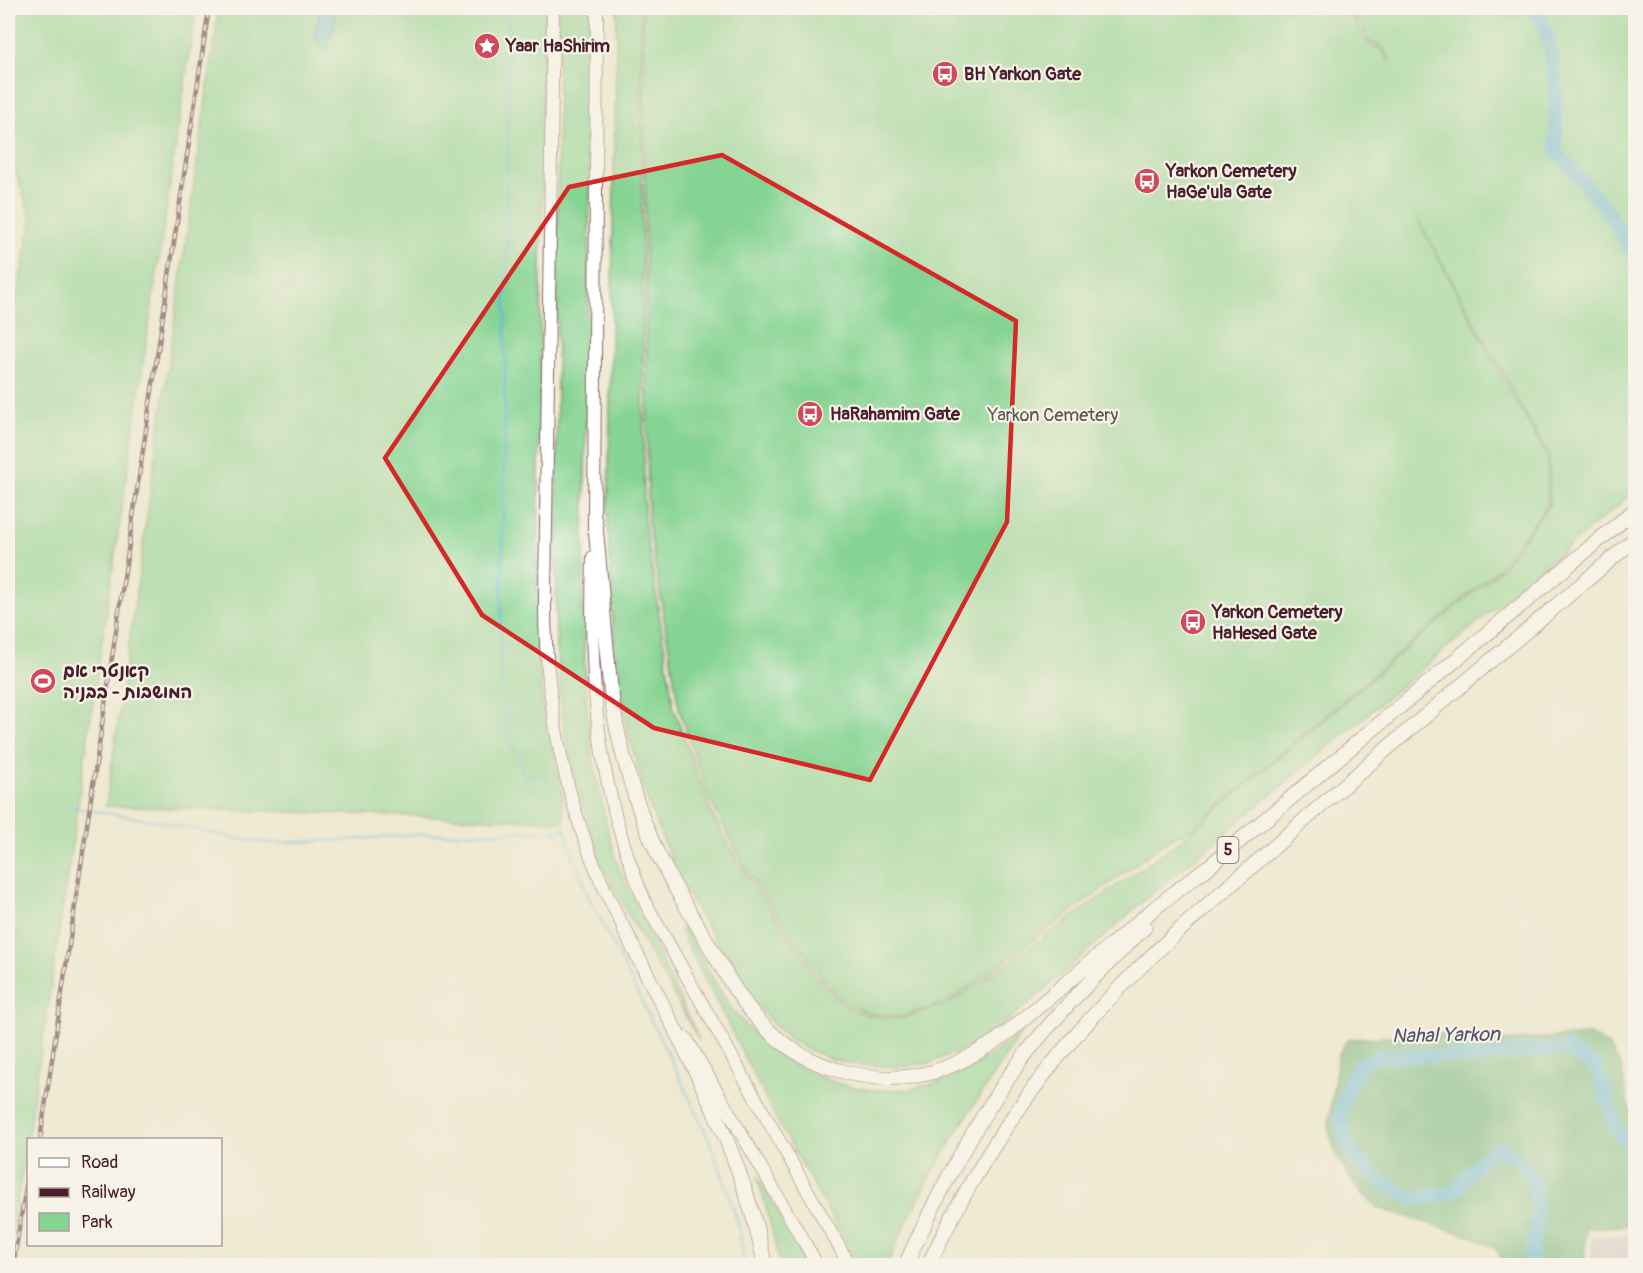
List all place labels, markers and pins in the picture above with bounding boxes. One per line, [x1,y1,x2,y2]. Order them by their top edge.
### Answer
place icon: Yaar HaShirim [472,31,502,61]
place label: Yaar HaShirim [505,35,610,58]
bus stop icon: BH Yarkon Gate [930,59,960,89]
place label: BH Yarkon Gate [964,63,1082,86]
place label: Yarkon Cemetery HaGe'ula Gate [1165,160,1297,204]
bus stop icon: Yarkon Cemetery HaGe'ula Gate [1132,166,1162,196]
bus stop icon: HaRahamim Gate [795,399,825,429]
place label: HaRahamim Gate [830,403,961,426]
place label: Yarkon Cemetery HaHesed Gate [1211,601,1343,645]
bus stop icon: Yarkon Cemetery HaHesed Gate [1178,607,1208,637]
place label: קאנטרי אם המושבות - בבניה [63,660,192,704]
sports icon: קאנטרי אם המושבות - בבניה [28,666,58,696]

